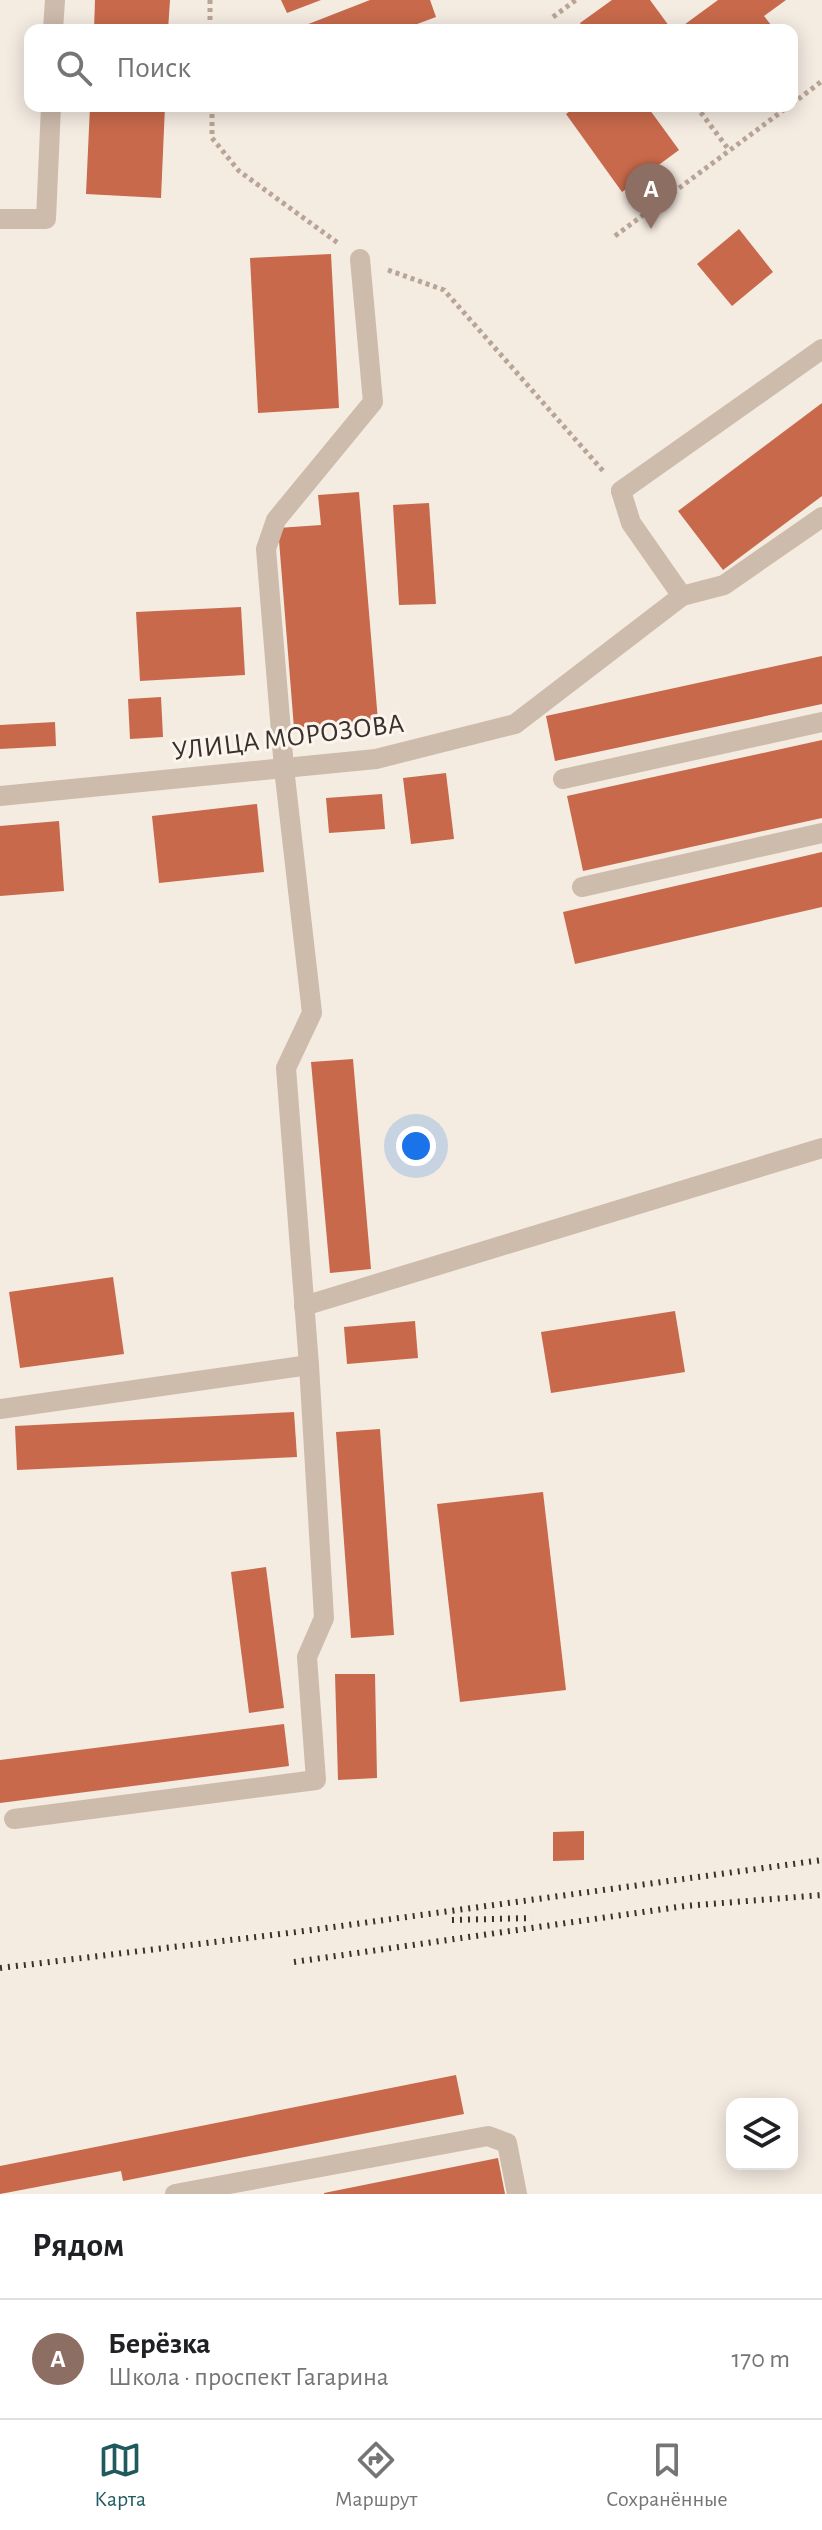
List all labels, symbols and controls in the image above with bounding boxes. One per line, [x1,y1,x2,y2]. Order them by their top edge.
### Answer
search box [24,24,798,112]
icon: search [52,46,96,90]
text: Поиск [116,53,191,83]
pin: A [625,163,677,229]
street label: УЛИЦА МОРОЗОВА [171,710,406,766]
your location [396,1126,436,1166]
map controls [726,2098,798,2170]
button: layers [726,2098,798,2170]
text: Рядом [32,2229,124,2263]
text: Берёзка [108,2329,211,2359]
text: A [50,2346,66,2372]
text: 170 m [731,2346,790,2372]
text: Школа · проспект Гагарина [108,2364,389,2390]
tab: Карта [94,2438,146,2512]
tab: Маршрут [335,2438,417,2512]
tab: Сохранённые [606,2438,728,2512]

